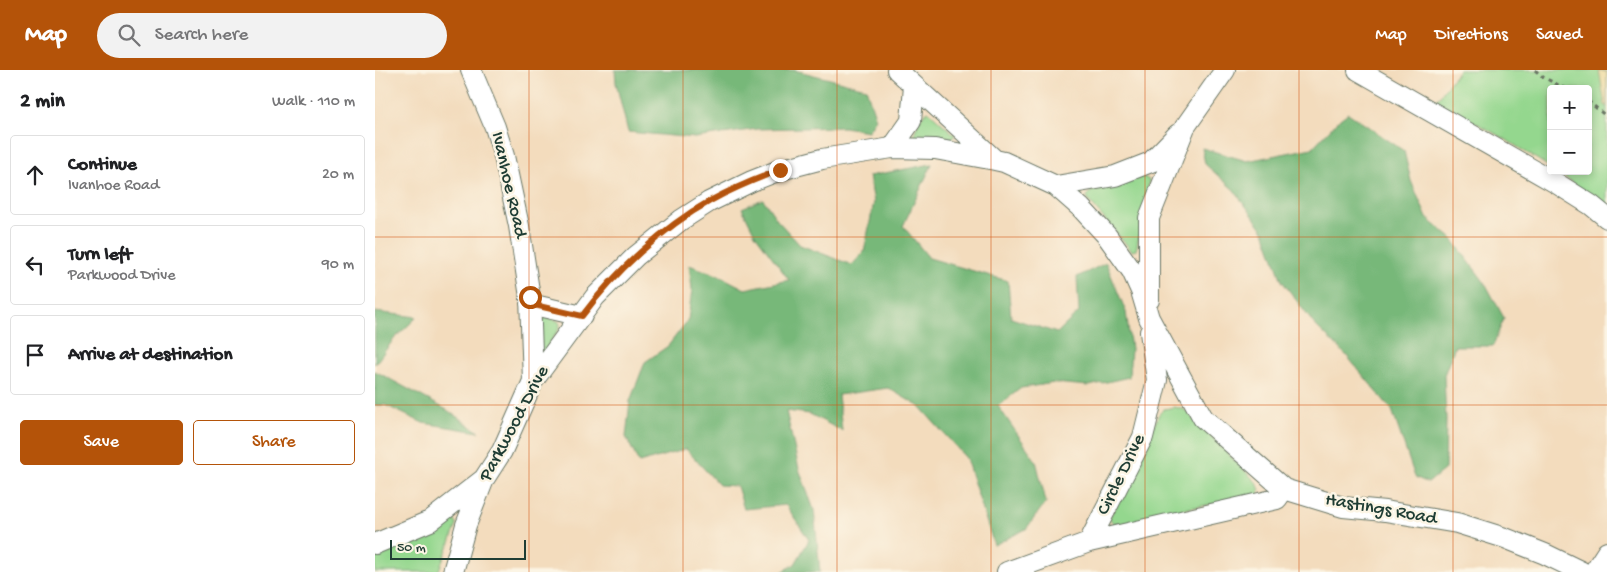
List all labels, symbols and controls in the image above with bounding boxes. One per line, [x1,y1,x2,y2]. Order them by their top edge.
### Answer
search box [97,13,447,58]
text: Map [25,21,67,50]
icon: search [115,21,143,49]
text: Search here [155,24,248,47]
text: Map [1375,25,1407,46]
text: Directions [1435,25,1508,46]
text: Saved [1536,25,1582,46]
map controls [1547,85,1592,175]
button: + [1547,85,1592,130]
text: 2 min [20,90,65,115]
text: Walk · 110 m [272,93,355,112]
street label: Ivanhoe Road [485,130,532,242]
button: − [1547,130,1592,175]
text: Continue [68,154,137,177]
route end [769,159,792,182]
icon: ahead [21,161,49,189]
text: 20 m [322,166,354,185]
text: Ivanhoe Road [68,177,159,196]
text: Turn left [68,244,132,267]
icon: left [21,251,49,279]
text: 90 m [322,256,354,275]
text: Parkwood Drive [68,267,176,286]
route start [519,286,542,309]
icon: arrive [21,341,49,369]
text: Arrive at destination [68,344,232,367]
street label: Parkwood Drive [474,362,555,487]
button: Save [20,420,183,465]
button: Share [193,420,355,465]
street label: Circle Drive [1092,430,1152,519]
street label: Hastings Road [1323,489,1441,531]
scale bar [390,537,526,560]
text: 50 m [397,540,426,557]

